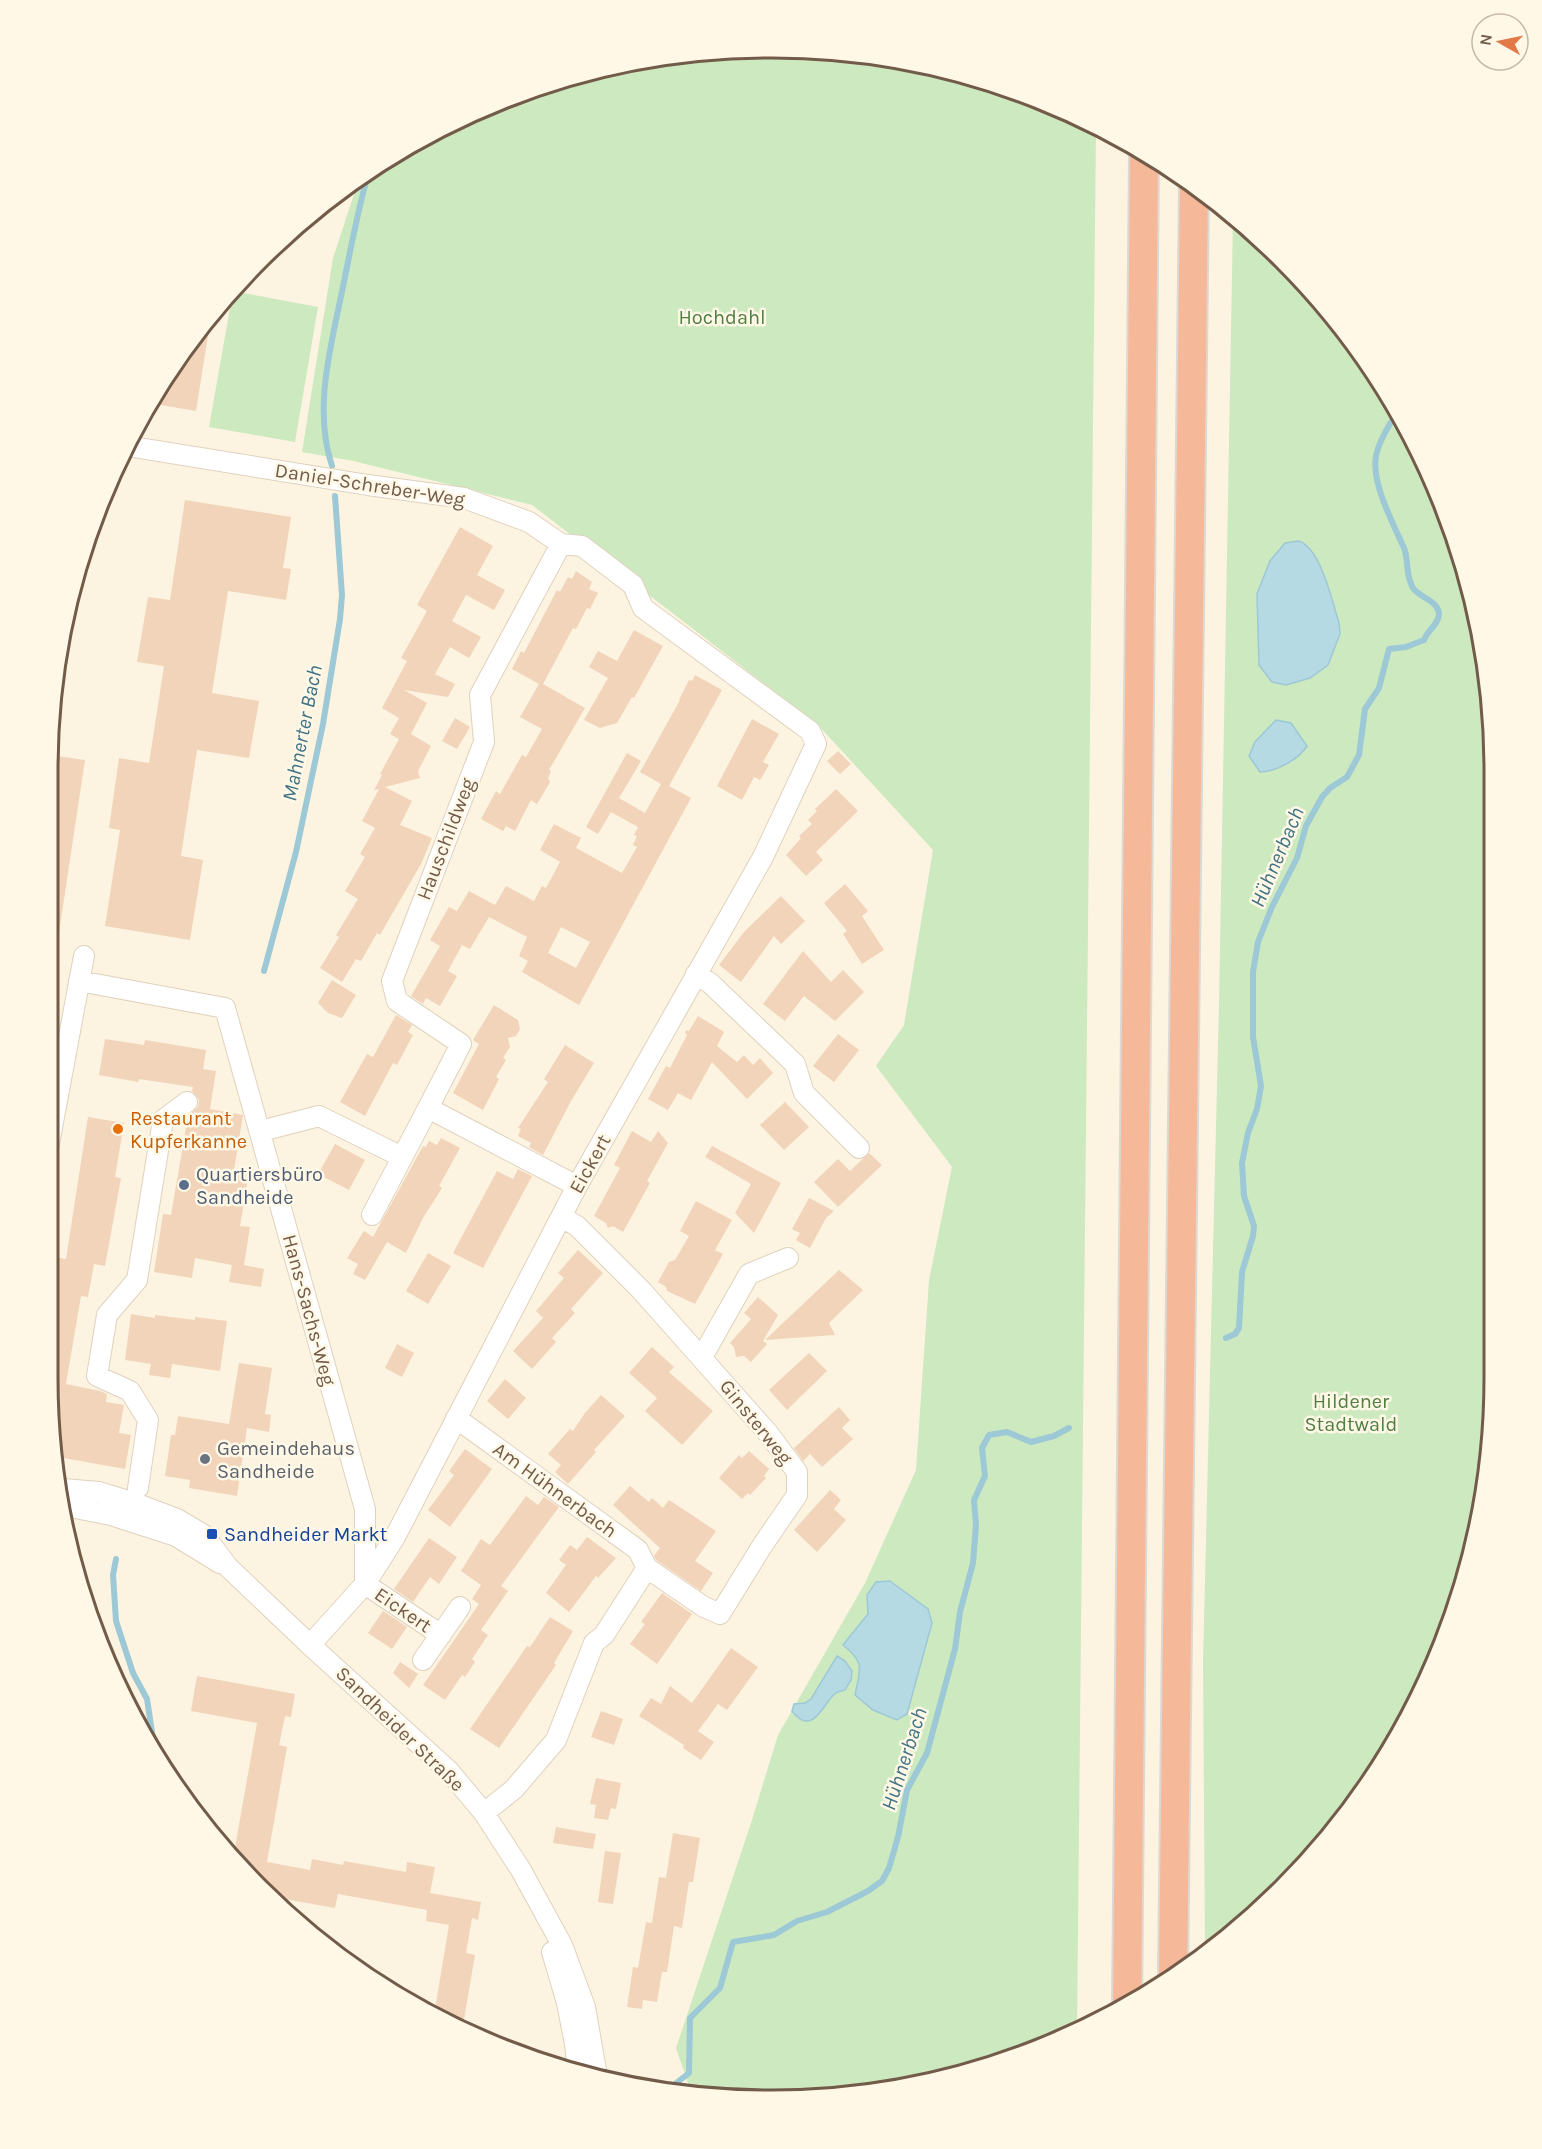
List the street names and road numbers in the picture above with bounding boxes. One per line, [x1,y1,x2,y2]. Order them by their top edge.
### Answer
street label: Daniel-Schreber-Weg [273,459,467,511]
street label: Hauschildweg [412,775,480,903]
street label: Eickert [564,1130,616,1197]
street label: Hans-Sachs-Weg [278,1232,340,1388]
street label: Ginsterweg [715,1375,797,1469]
street label: Am Hühnerbach [489,1437,621,1543]
street label: Eickert [370,1583,436,1638]
street label: Sandheider Straße [331,1662,469,1796]

